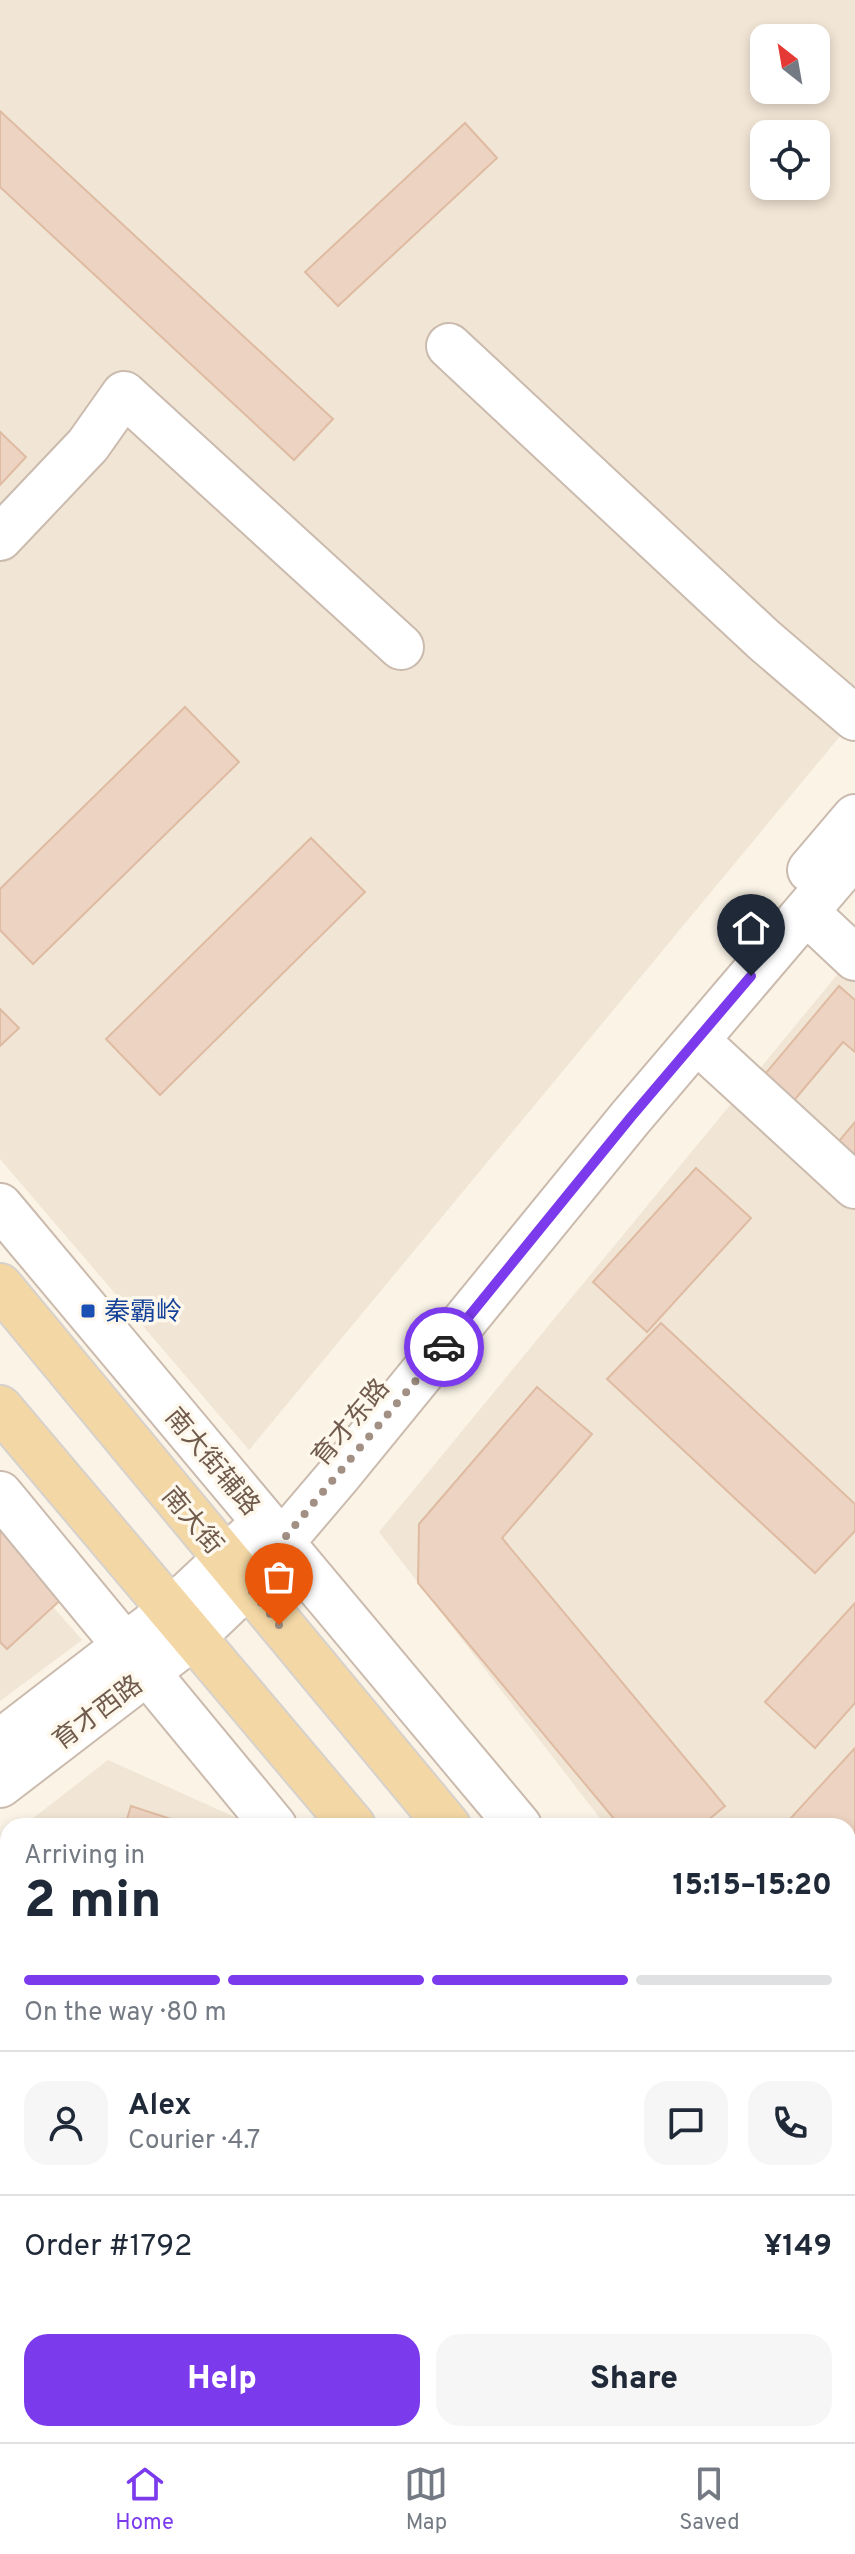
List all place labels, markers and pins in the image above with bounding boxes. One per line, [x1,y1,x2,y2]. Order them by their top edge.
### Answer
pin [717,894,785,976]
place label: 秦霸岭 [104,1297,182,1330]
marker: 秦霸岭 [79,1302,97,1320]
pin [245,1543,313,1625]

